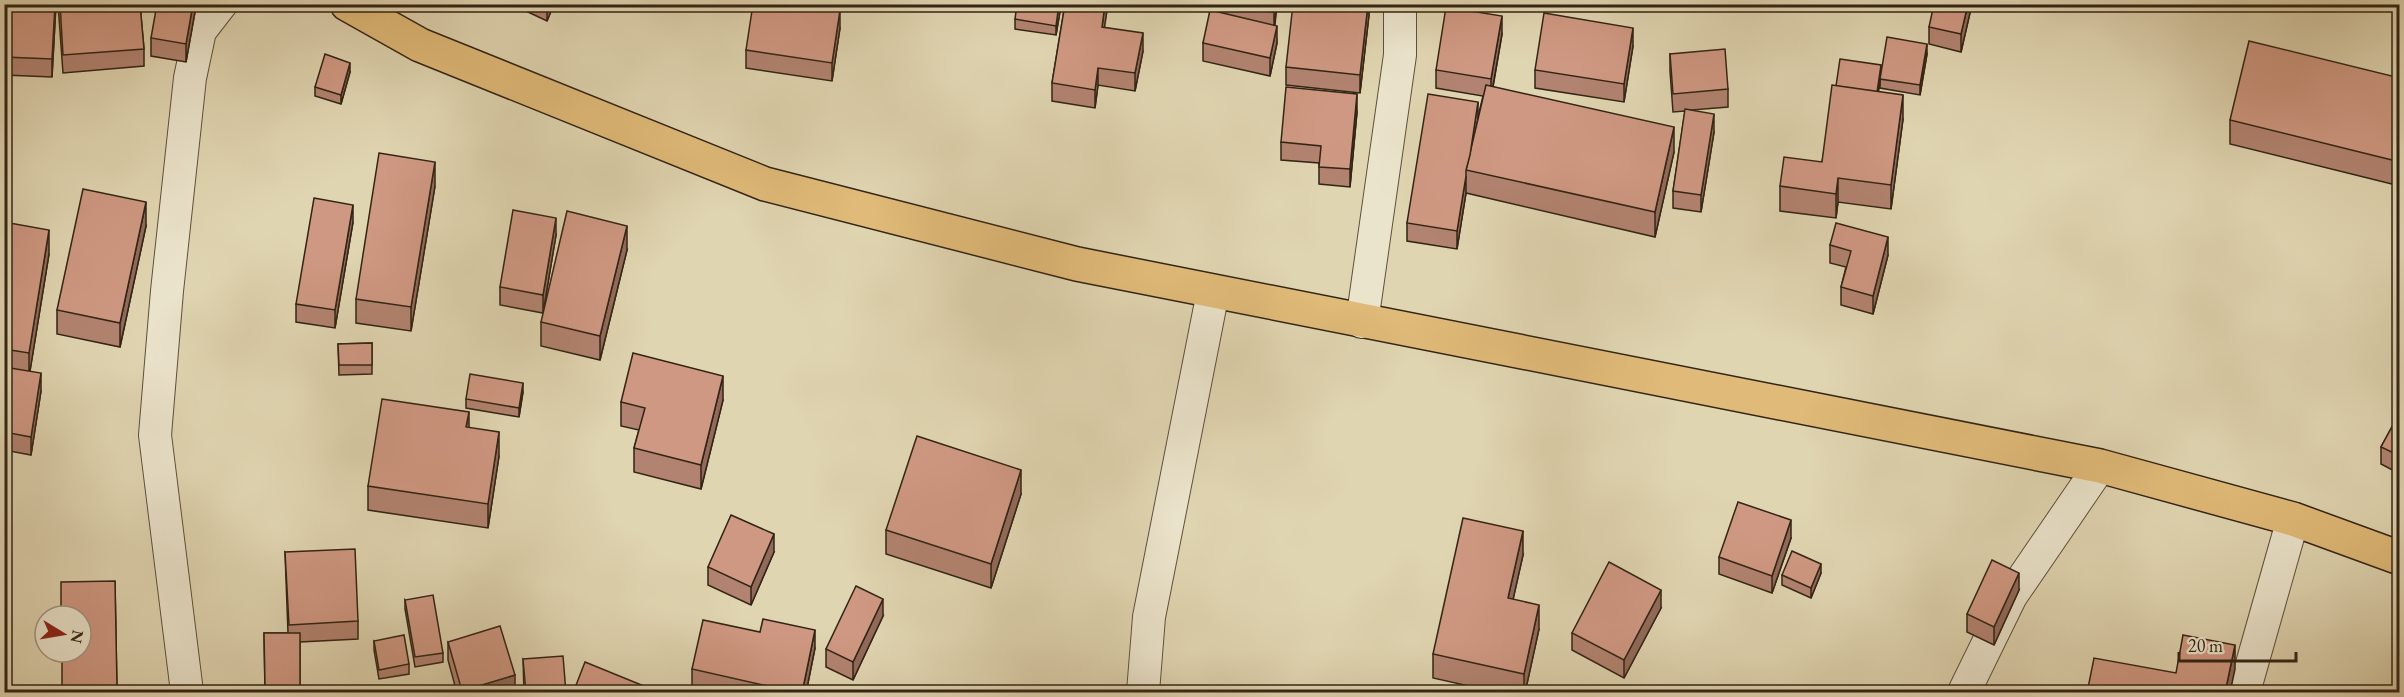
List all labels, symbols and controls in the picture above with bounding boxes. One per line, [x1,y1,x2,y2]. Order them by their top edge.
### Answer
north arrow [33,604,93,664]
scale bar [2179,625,2296,663]
text: N [66,628,89,645]
text: 20 m [2188,634,2223,657]

